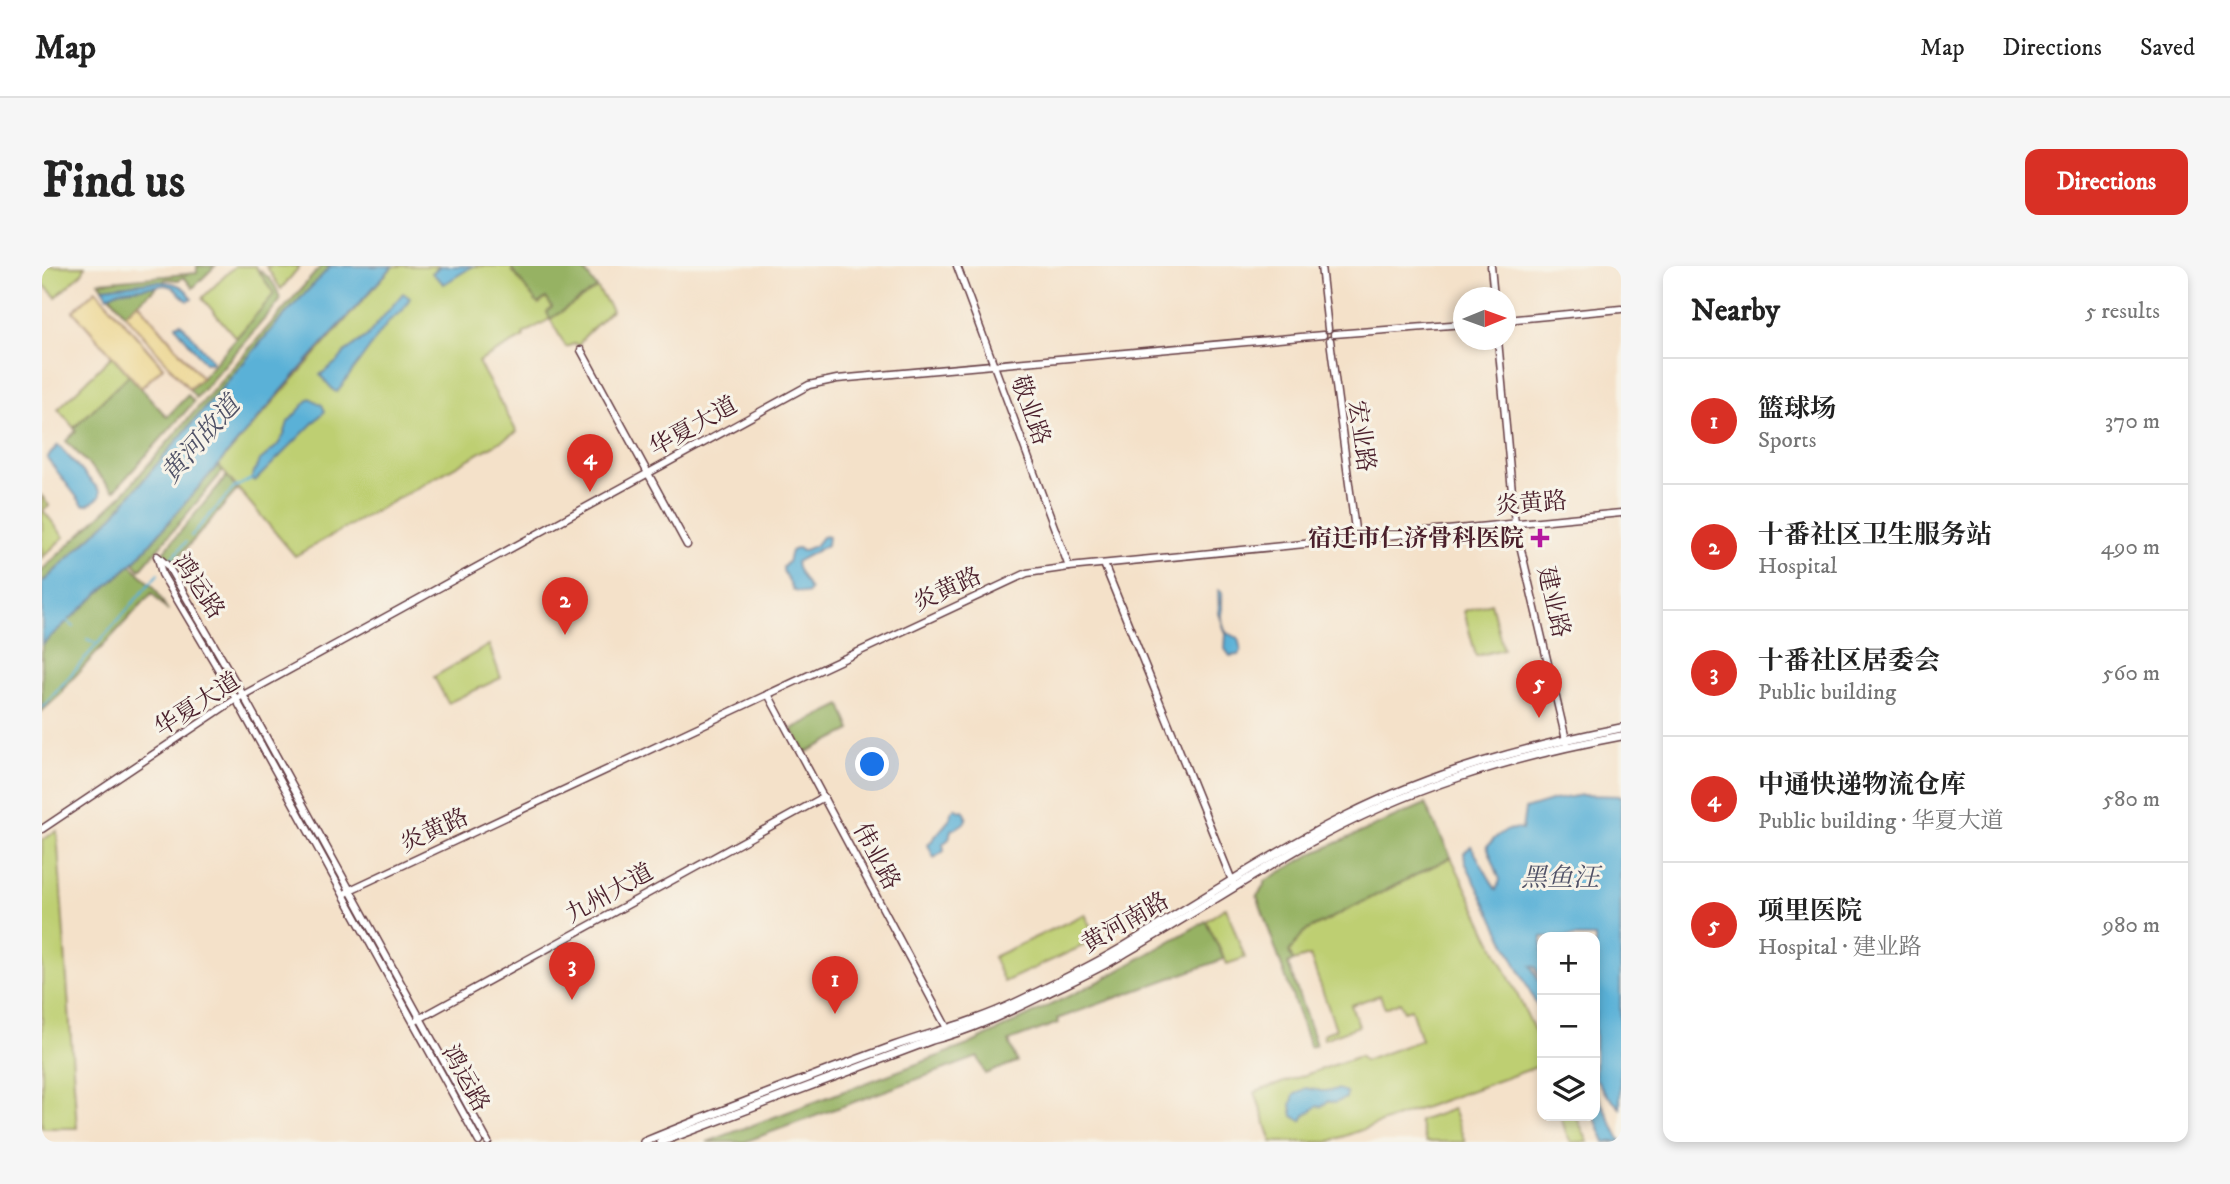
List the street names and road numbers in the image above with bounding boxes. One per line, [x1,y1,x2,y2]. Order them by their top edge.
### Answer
street label: 敬业路 [1004,371,1056,449]
street label: 华夏大道 [644,390,743,463]
street label: 宏业路 [1341,398,1381,474]
street label: 炎黄路 [1494,486,1568,522]
street label: 鸿运路 [166,548,231,625]
street label: 炎黄路 [908,561,986,619]
street label: 建业路 [1530,564,1576,641]
street label: 华夏大道 [149,666,246,744]
street label: 炎黄路 [395,802,473,860]
street label: 伟业路 [846,818,906,895]
street label: 九州大道 [560,857,659,930]
street label: 黄河南路 [1076,886,1175,960]
street label: 鸿运路 [435,1040,496,1117]

